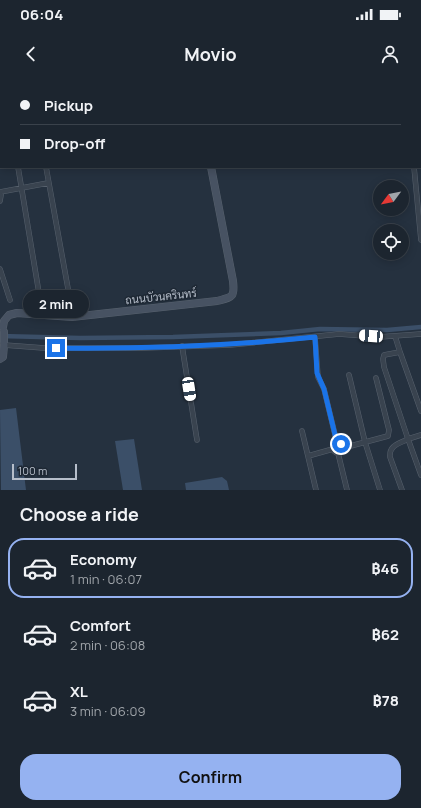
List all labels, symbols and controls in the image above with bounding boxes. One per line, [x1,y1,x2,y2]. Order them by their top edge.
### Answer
text: 06:04 [20,4,63,25]
text: Movio [184,42,237,66]
icon: back [20,43,42,65]
icon: person [379,43,401,65]
text: Pickup [44,95,93,116]
text: Drop-off [44,133,105,154]
north arrow [373,180,409,216]
map controls [373,180,409,260]
button: locate [373,224,409,260]
street label: ถนนบัวนครินทร์ [125,285,197,307]
callout: 2 min [23,290,89,318]
text: 2 min [39,295,73,313]
car [359,329,383,343]
route end [47,339,65,357]
car [181,376,197,402]
route start [332,435,350,453]
scale bar [12,462,77,481]
text: 100 m [18,463,47,478]
text: Choose a ride [20,502,139,526]
text: Economy [70,549,137,570]
icon: car [22,550,58,586]
text: ฿46 [372,558,399,579]
text: 1 min · 06:07 [70,570,142,588]
text: Comfort [70,615,131,636]
icon: car [22,616,58,652]
text: ฿62 [372,624,399,645]
text: 2 min · 06:08 [70,636,145,654]
text: XL [70,681,88,702]
icon: car [22,682,58,718]
text: ฿78 [373,690,399,711]
text: 3 min · 06:09 [70,702,146,720]
button: Confirm [20,754,401,800]

